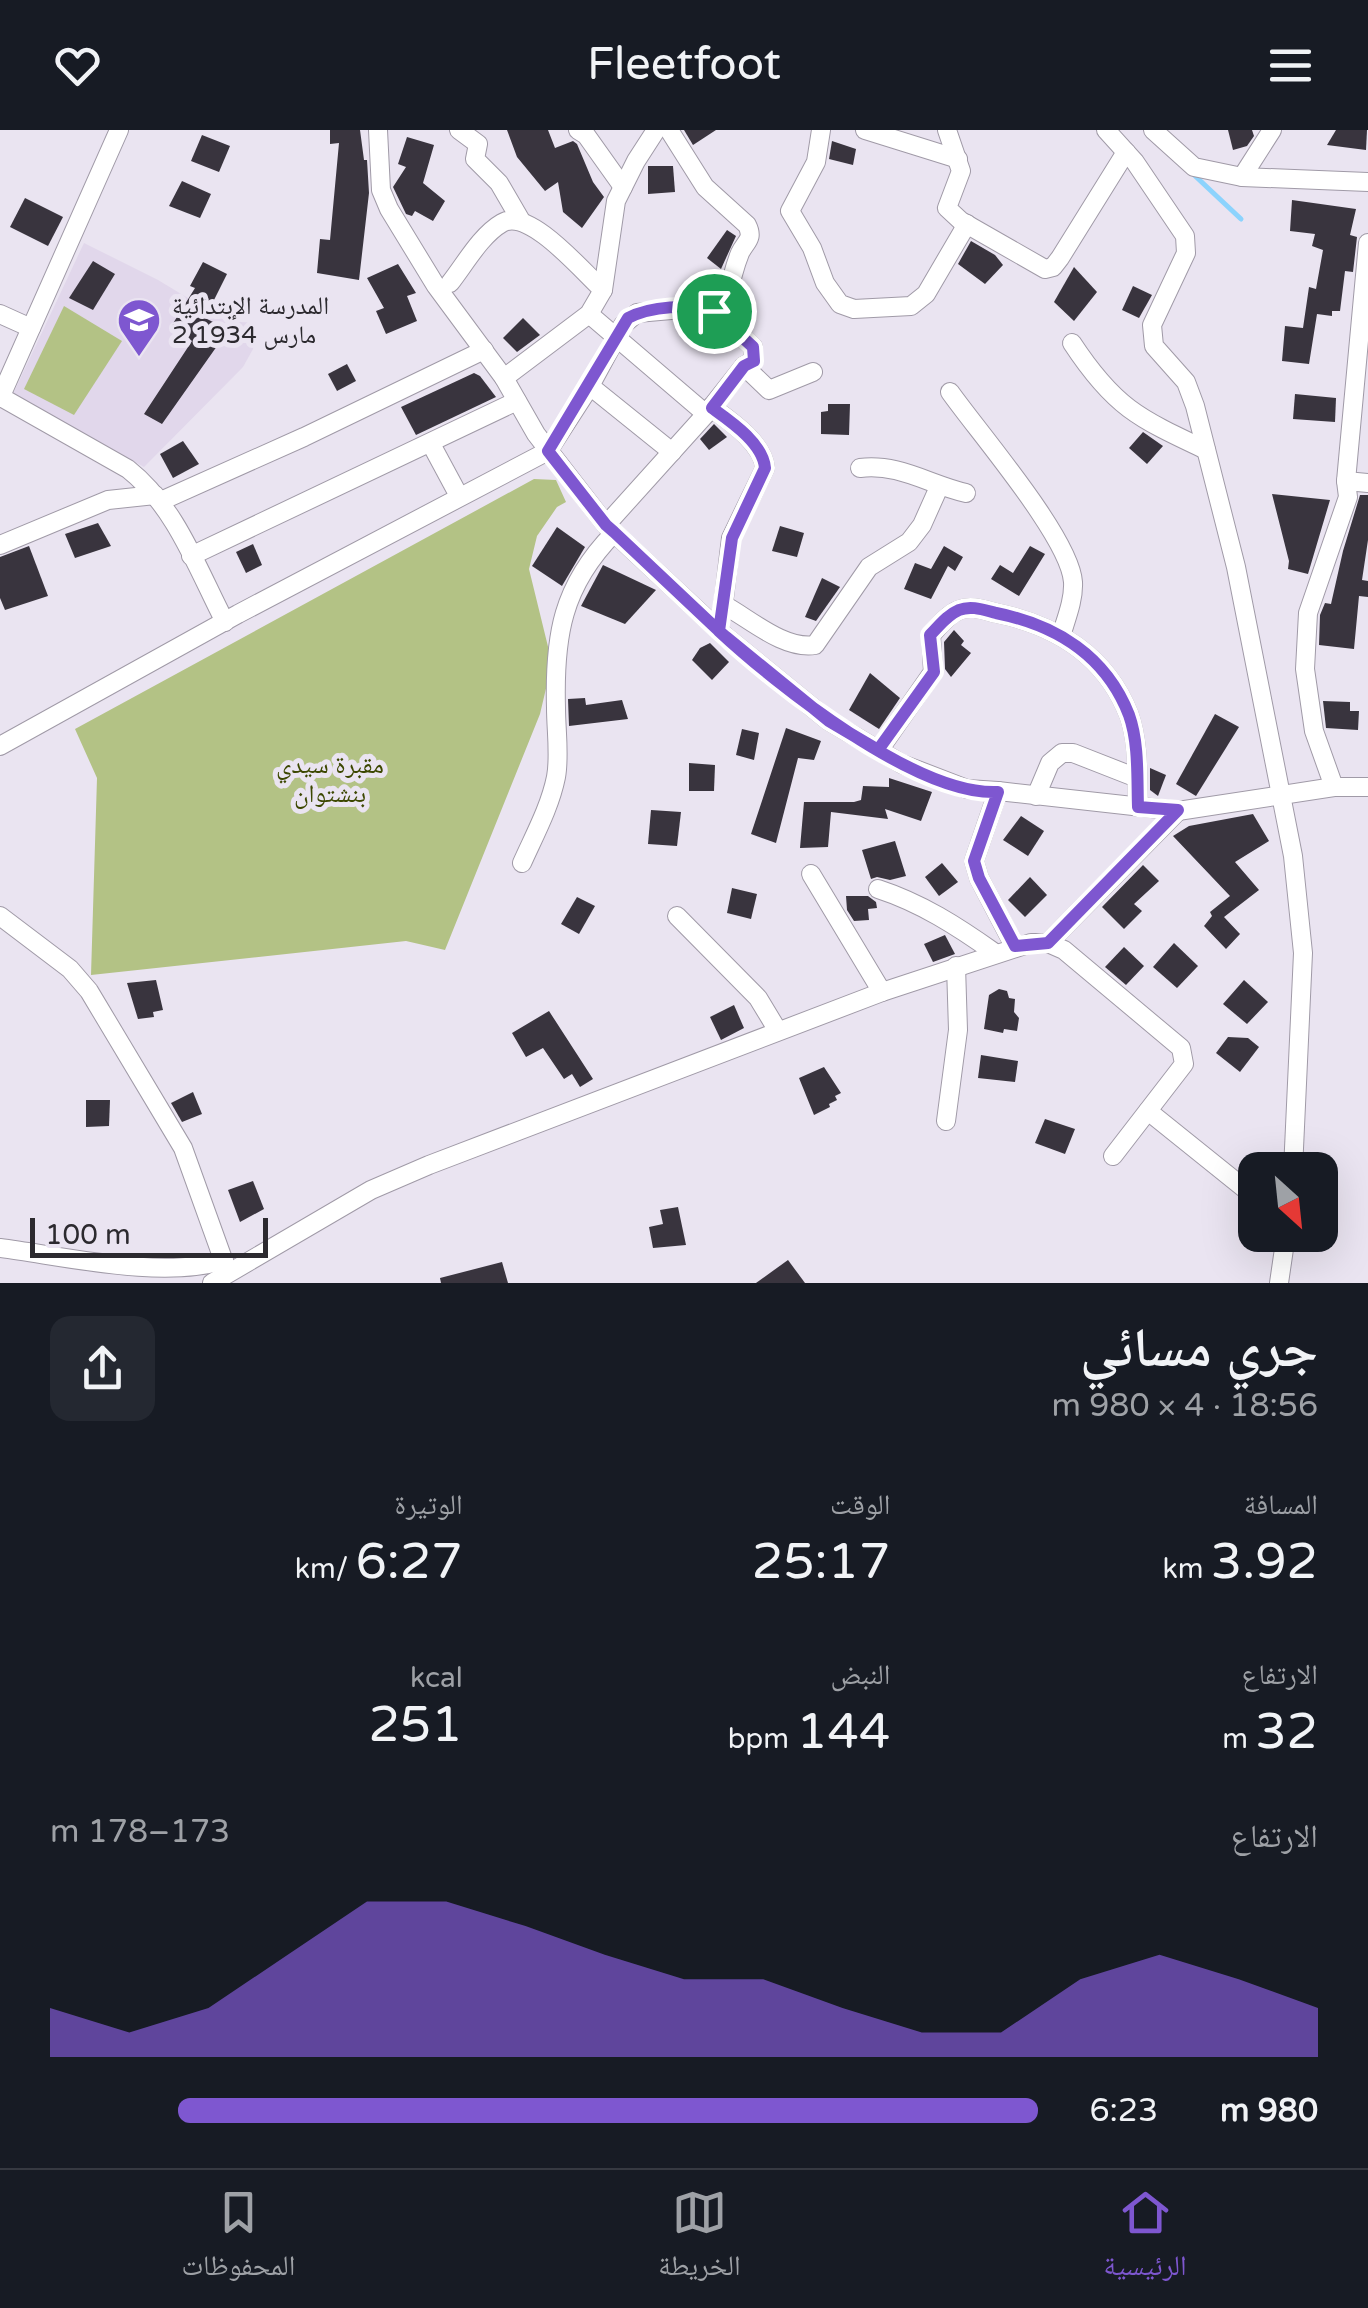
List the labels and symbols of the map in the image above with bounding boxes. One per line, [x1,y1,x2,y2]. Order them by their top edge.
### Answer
pin [672,269,757,354]
place label: المدرسة الإبتدائية 2 مارس 1934 [172,291,329,350]
school or university icon: المدرسة الإبتدائية 2 مارس 1934 [116,297,162,358]
park label: مقبرة سيدي بنشتوان [276,750,384,809]
north arrow [1238,1152,1338,1252]
scale bar [30,1213,268,1258]

